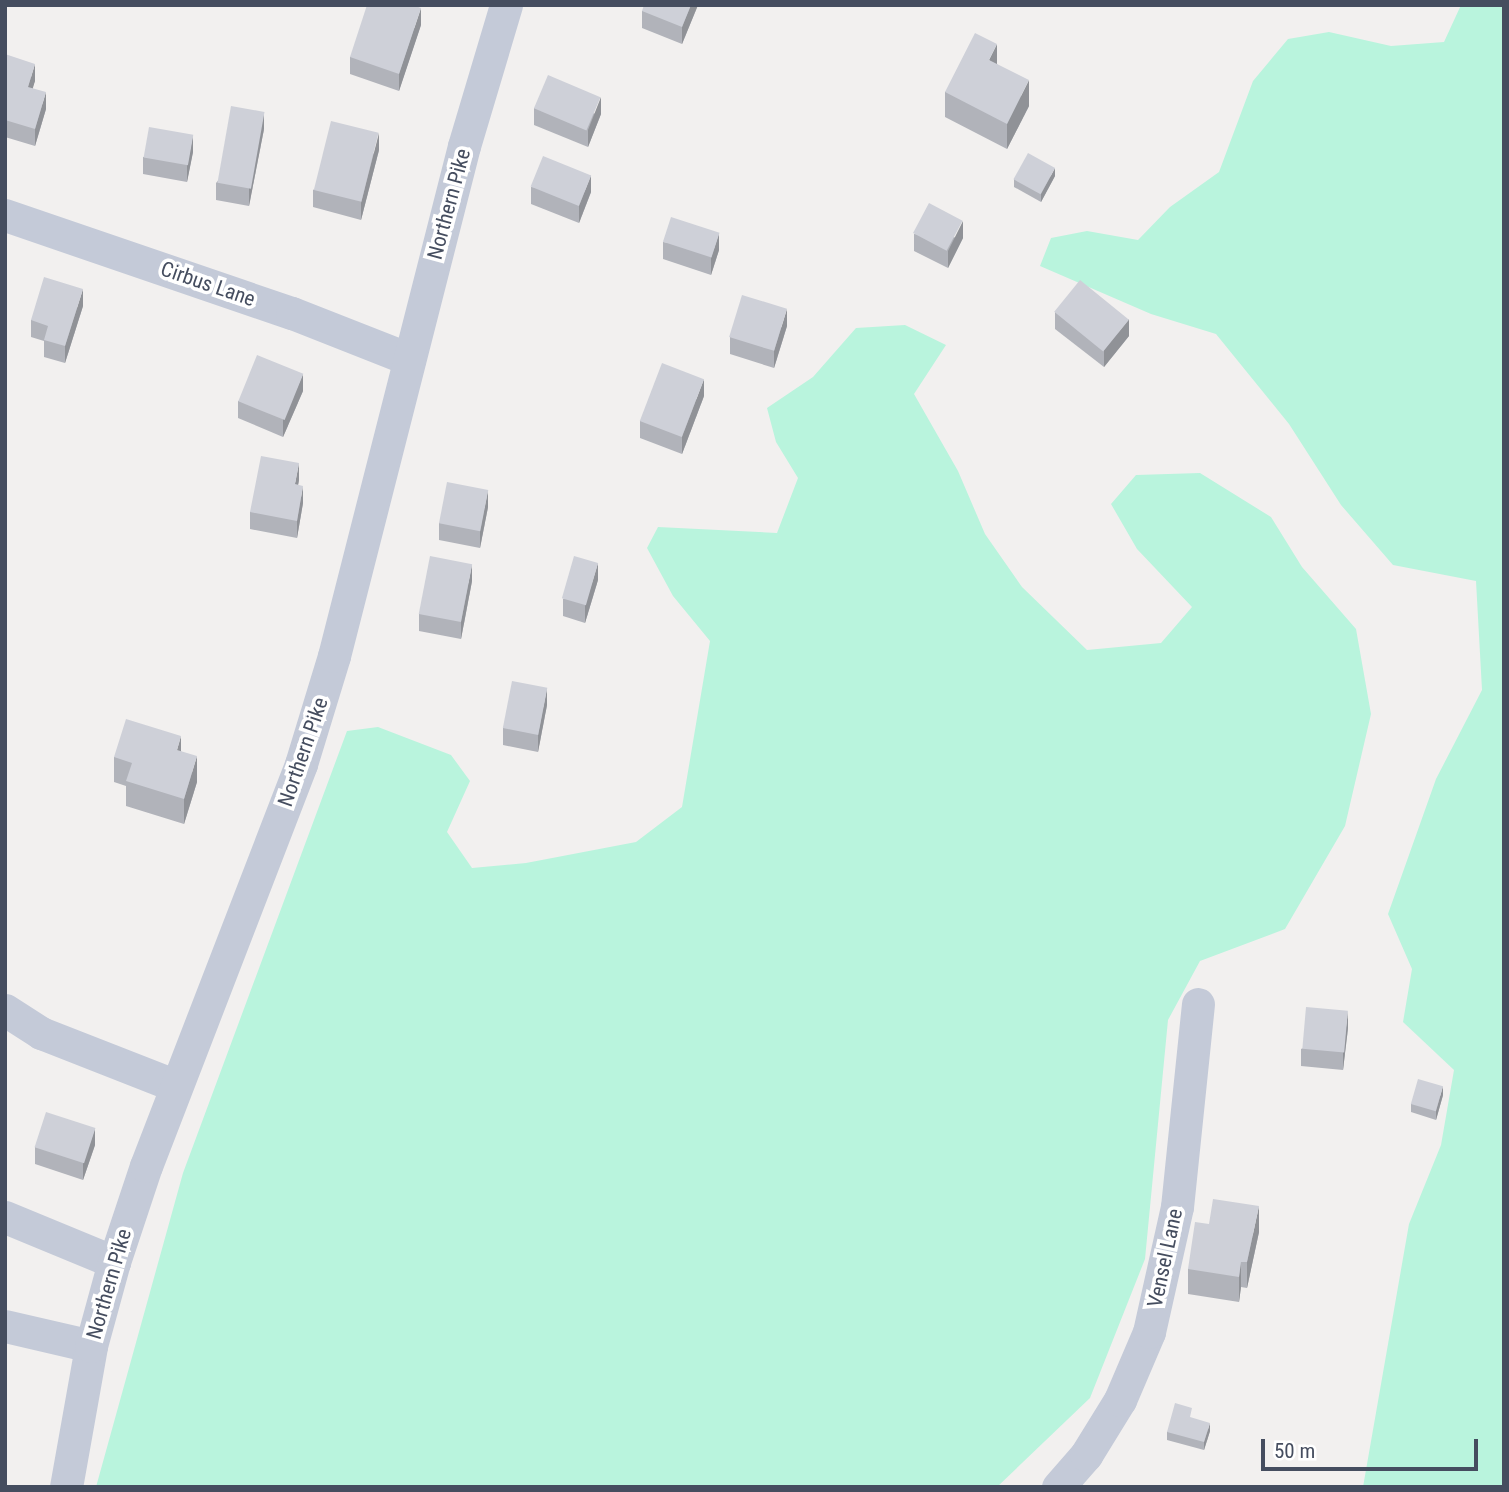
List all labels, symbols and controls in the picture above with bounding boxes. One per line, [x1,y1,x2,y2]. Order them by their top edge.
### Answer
street label: Northern Pike [422,146,476,262]
street label: Cirbus Lane [158,256,258,312]
street label: Northern Pike [273,694,333,810]
street label: Vensel Lane [1142,1206,1188,1310]
street label: Northern Pike [81,1226,137,1342]
scale bar [1264,1426,1481,1470]
text: 50 m [1274,1439,1315,1463]

